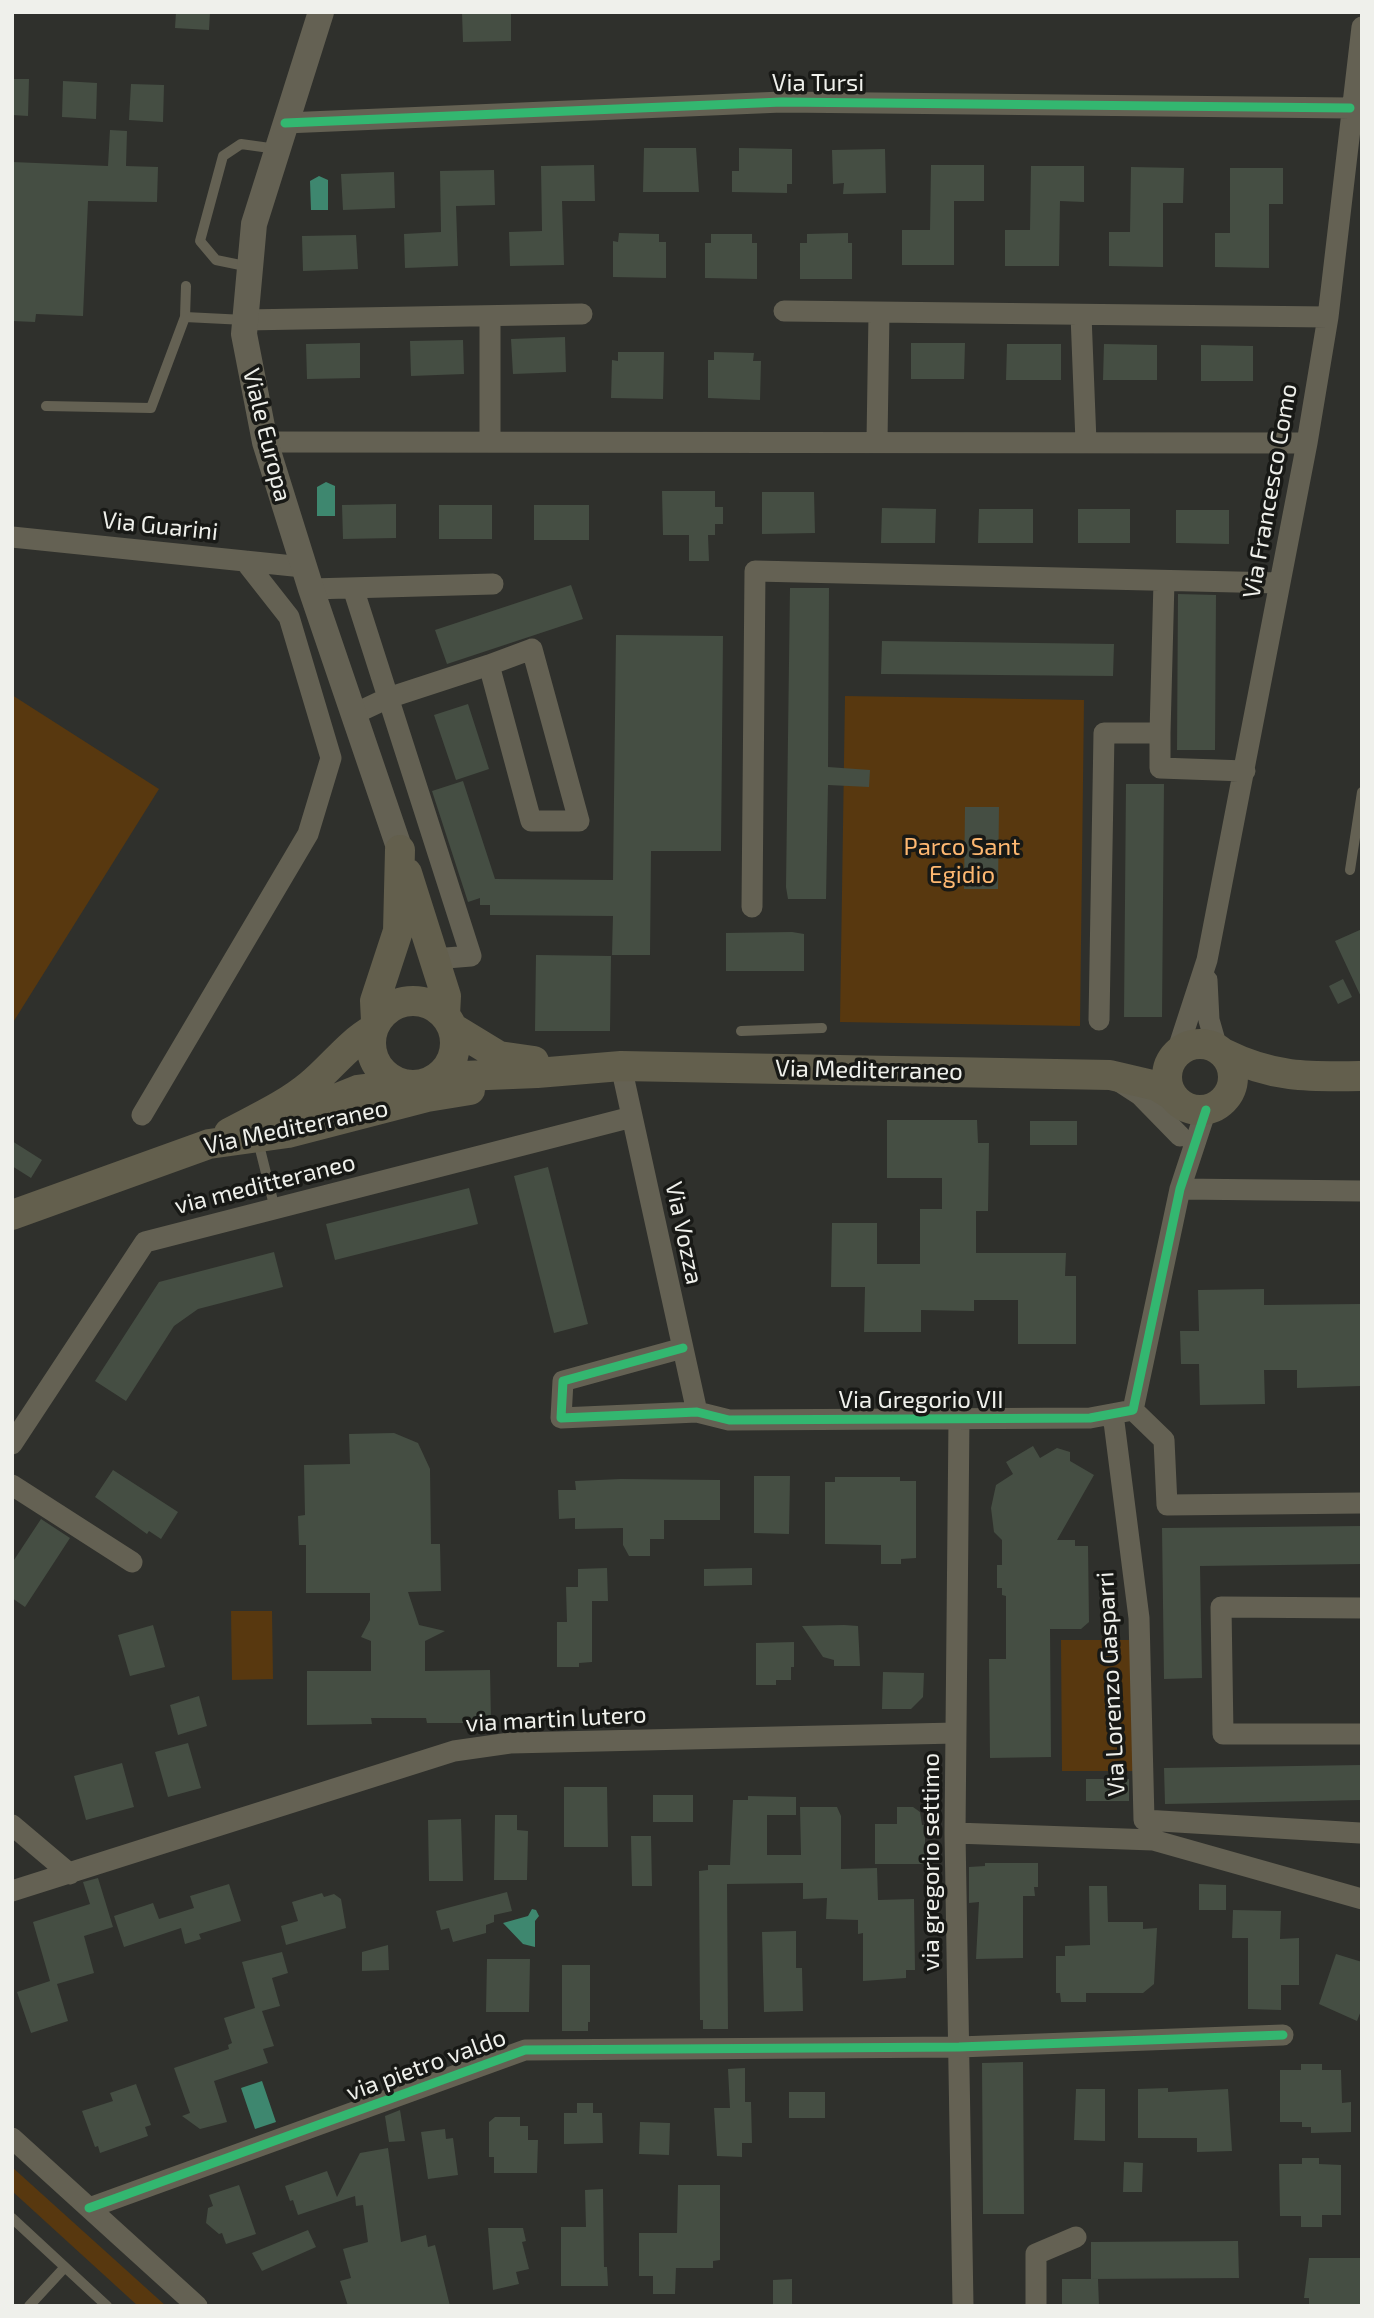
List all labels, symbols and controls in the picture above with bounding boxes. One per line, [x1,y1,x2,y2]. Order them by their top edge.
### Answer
street label: Via Tursi [772,69,864,97]
street label: Viale Europa [237,365,297,505]
street label: Via Francesco Como [1237,381,1303,601]
street label: Via Guarini [101,506,219,546]
park label: Parco Sant Egidio [904,833,1020,889]
street label: Via Mediterraneo [775,1054,963,1086]
street label: Via Mediterraneo [201,1093,391,1161]
street label: via meditteraneo [172,1148,358,1220]
street label: Via Vozza [659,1179,709,1287]
street label: Via Gregorio VII [838,1386,1004,1414]
street label: Via Lorenzo Gasparri [1091,1571,1131,1797]
street label: via martin lutero [465,1700,647,1738]
street label: via gregorio settimo [917,1753,945,1971]
street label: via pietro valdo [342,2023,510,2107]

